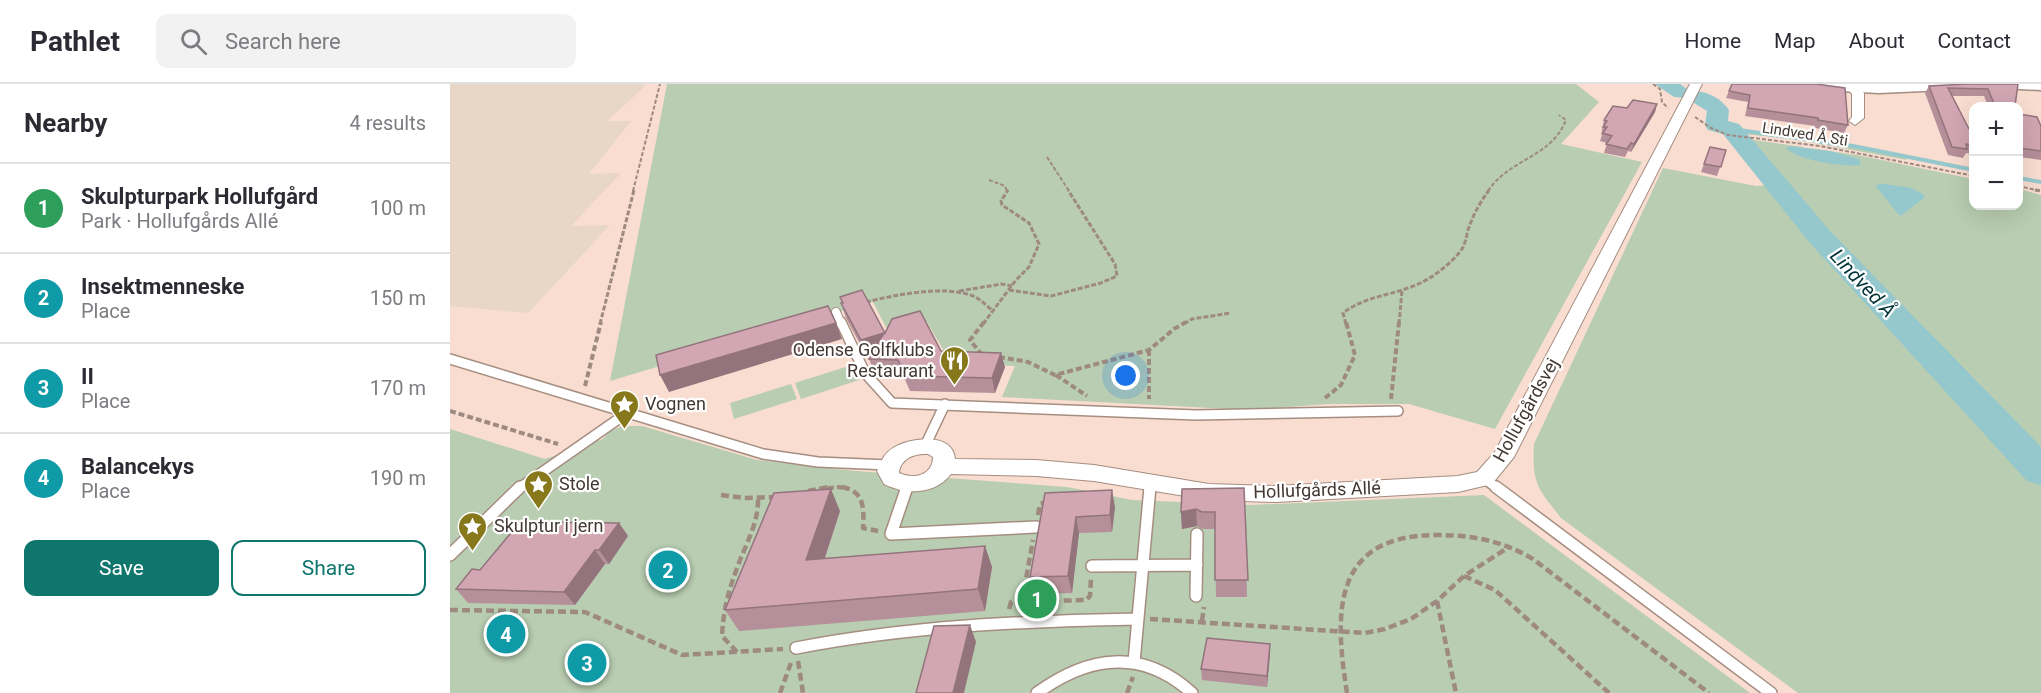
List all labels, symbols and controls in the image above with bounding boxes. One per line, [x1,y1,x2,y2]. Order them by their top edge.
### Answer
search box [156,14,576,68]
text: Pathlet [30,25,120,58]
icon: search [177,25,210,58]
text: Search here [225,29,341,54]
text: Home [1685,29,1741,53]
text: Map [1774,29,1816,53]
text: About [1849,29,1905,53]
text: Contact [1938,29,2011,53]
map controls [1969,102,2023,210]
button: + [1969,102,2023,156]
text: Nearby [24,108,107,138]
text: 4 results [350,111,426,135]
street label: Lindved Å Sti [1761,118,1849,150]
button: − [1969,156,2023,210]
text: Skulpturpark Hollufgård [81,184,318,209]
text: 1 [38,196,49,220]
text: 100 m [370,196,426,220]
text: Park · Hollufgårds Allé [81,209,278,233]
water label: Lindved Å [1825,244,1901,322]
text: Insektmenneske [81,274,244,299]
text: 2 [38,286,49,310]
text: 150 m [370,286,426,310]
text: Place [81,299,130,323]
place label: Odense Golfklubs Restaurant [793,339,934,381]
restaurant icon: Odense Golfklubs Restaurant [939,344,971,386]
street label: Hollufgårdsvej [1488,354,1563,465]
your location [1111,361,1140,390]
text: II [81,364,94,389]
text: 3 [38,376,49,400]
text: 170 m [370,376,426,400]
place icon: Vognen [608,388,640,430]
text: Place [81,389,130,413]
place label: Vognen [645,393,706,414]
text: Balancekys [81,454,194,479]
text: 4 [38,466,49,490]
text: 190 m [370,466,426,490]
place icon: Stole [522,468,554,510]
place label: Stole [559,473,600,494]
street label: Hollufgårds Allé [1253,477,1381,502]
text: Place [81,479,130,503]
place icon: Skulptur i jern [457,510,489,552]
place label: Skulptur i jern [494,515,603,536]
button: Save [24,540,219,596]
button: Share [231,540,426,596]
pin: 2 [648,548,688,592]
pin: 1 [1018,576,1056,622]
pin: 4 [486,612,526,656]
pin: 3 [568,640,606,686]

